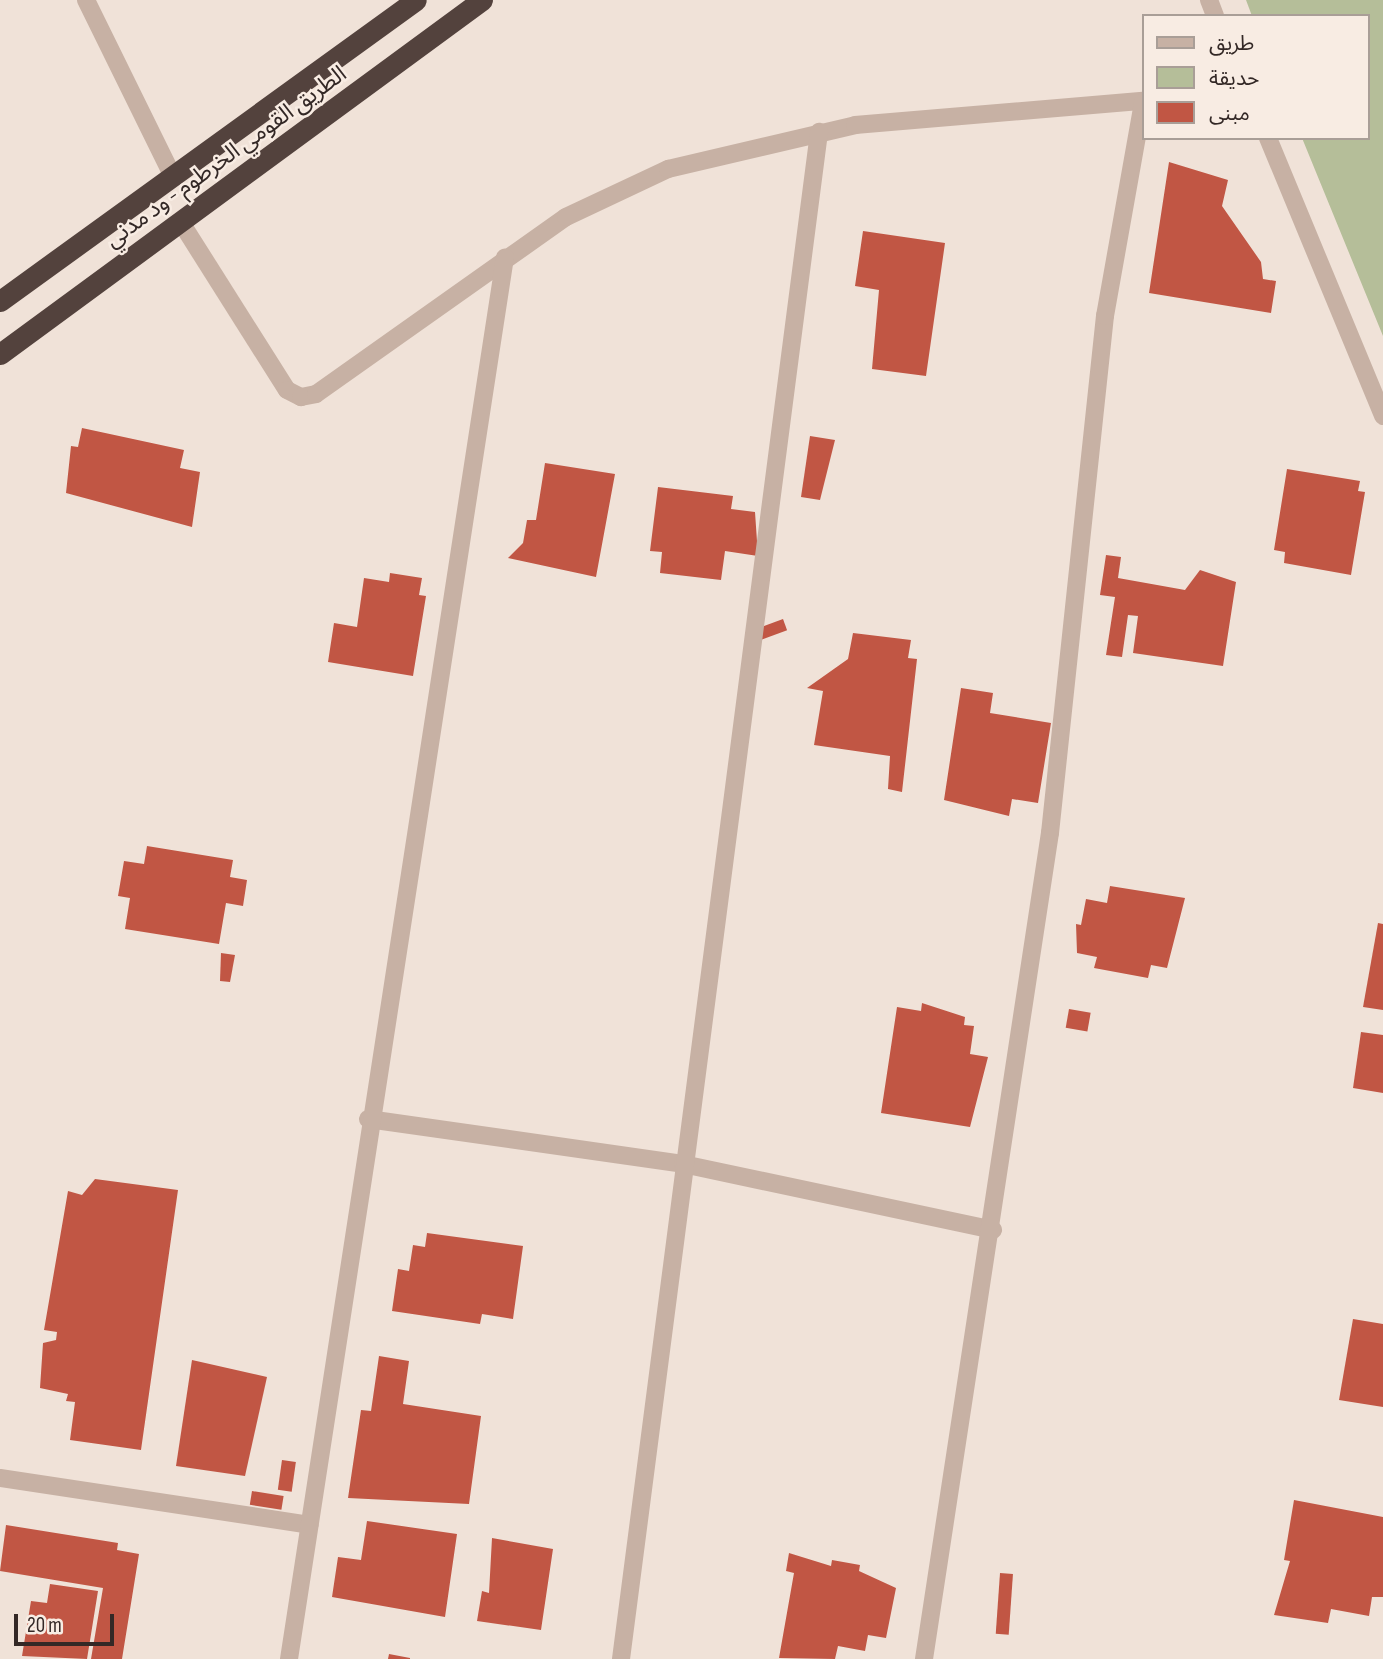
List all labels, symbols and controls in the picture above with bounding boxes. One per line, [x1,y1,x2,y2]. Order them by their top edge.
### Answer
legend [1142,14,1369,140]
text: طريق [1209,31,1254,56]
street label: الطريق القومي الخرطوم - ود مدني [100,60,352,254]
text: حديقة [1209,66,1259,91]
text: مبنى [1209,101,1250,126]
scale bar [18,1600,117,1644]
text: 20 m [27,1613,62,1638]

